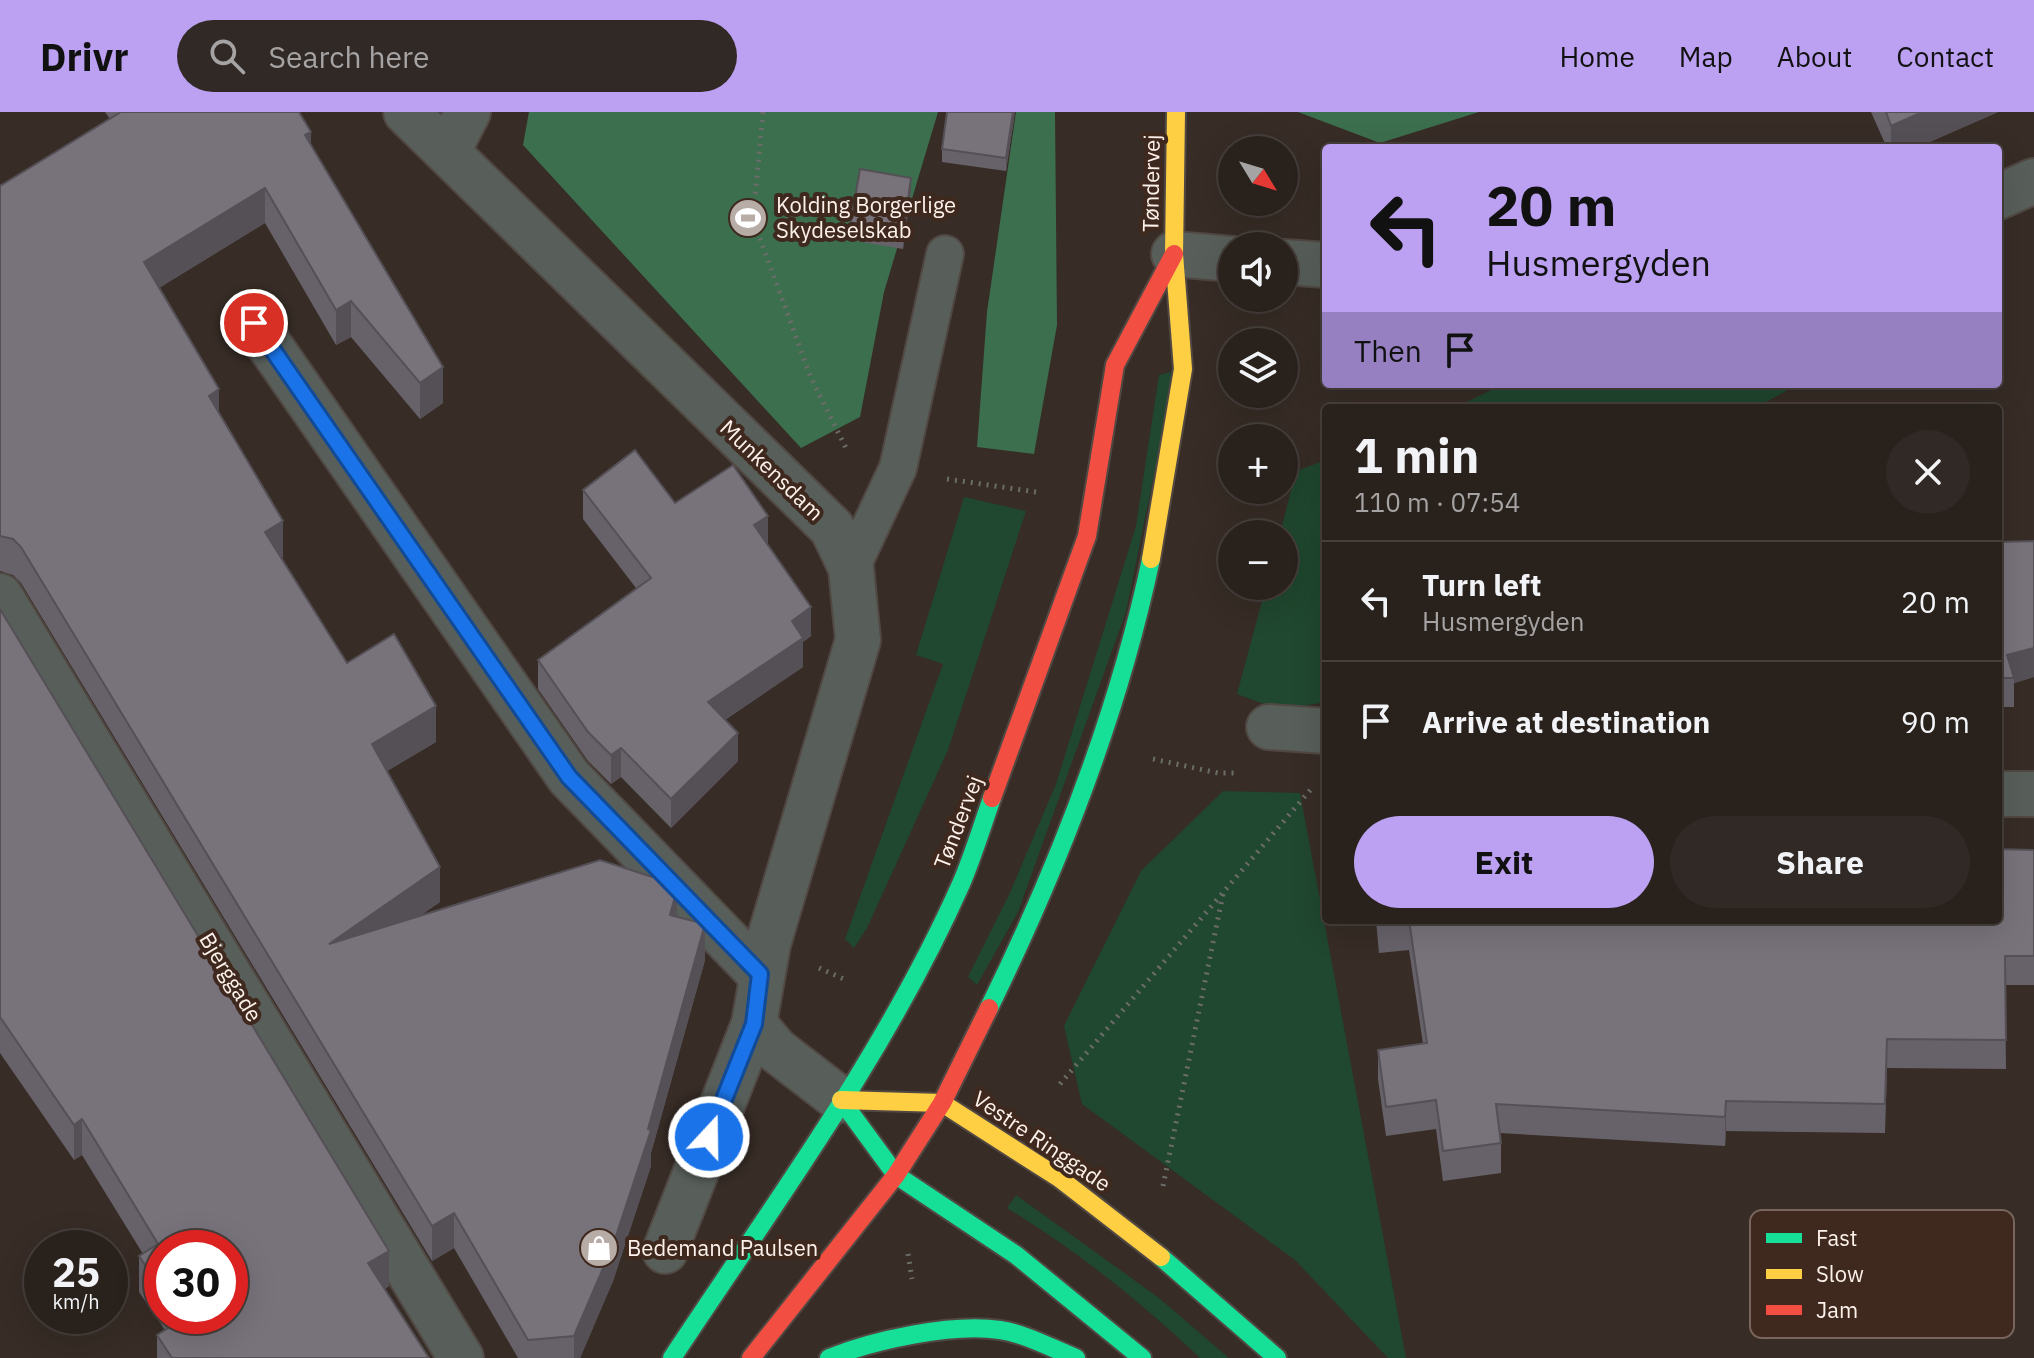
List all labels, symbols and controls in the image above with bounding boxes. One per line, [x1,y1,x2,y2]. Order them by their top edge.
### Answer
search box [177,20,737,92]
text: Drivr [40,32,129,81]
icon: search [205,34,249,78]
text: Search here [269,37,429,76]
text: Home [1559,38,1635,75]
text: Map [1679,38,1733,75]
text: About [1777,38,1852,75]
text: Contact [1896,38,1994,75]
street label: Tøndervej [1135,134,1166,232]
north arrow [1218,136,1298,216]
map controls [1218,136,1298,600]
text: 20 m [1486,169,1616,241]
icon: left [1354,176,1458,280]
place label: Kolding Borgerlige Skydeselskab [776,190,956,244]
sports icon: Kolding Borgerlige Skydeselskab [727,197,769,239]
button: sound [1218,232,1298,312]
text: Husmergyden [1486,239,1711,286]
pin [220,289,288,357]
icon: arrive [232,301,276,345]
button: layers [1218,328,1298,408]
icon: arrive [1438,328,1482,372]
text: Then [1354,331,1422,370]
street label: Munkensdam [714,413,830,526]
button: + [1218,424,1298,504]
text: 1 min [1354,424,1479,486]
button: close [1886,430,1970,514]
text: 110 m · 07:54 [1354,485,1520,519]
button: − [1218,520,1298,600]
text: Turn left [1422,565,1541,604]
icon: left [1354,579,1398,623]
text: 20 m [1901,582,1970,621]
text: Husmergyden [1422,604,1585,638]
icon: arrive [1354,699,1398,743]
text: Arrive at destination [1422,702,1710,741]
text: 90 m [1901,702,1970,741]
street label: Tøndervej [927,771,989,873]
button: Exit [1354,816,1654,908]
button: Share [1670,816,1970,908]
street label: Bjerggade [193,927,269,1027]
street label: Vestre Ringgade [968,1084,1117,1197]
position arrow [667,1095,751,1179]
legend [1750,1210,2014,1338]
text: Fast [1816,1223,1857,1252]
shop icon: Bedemand Paulsen [578,1227,620,1269]
speed limit sign: 30 [144,1230,248,1334]
place label: Bedemand Paulsen [627,1233,818,1262]
text: 25 [52,1246,100,1298]
text: Slow [1816,1259,1864,1288]
text: km/h [52,1288,100,1315]
text: Jam [1816,1295,1858,1324]

